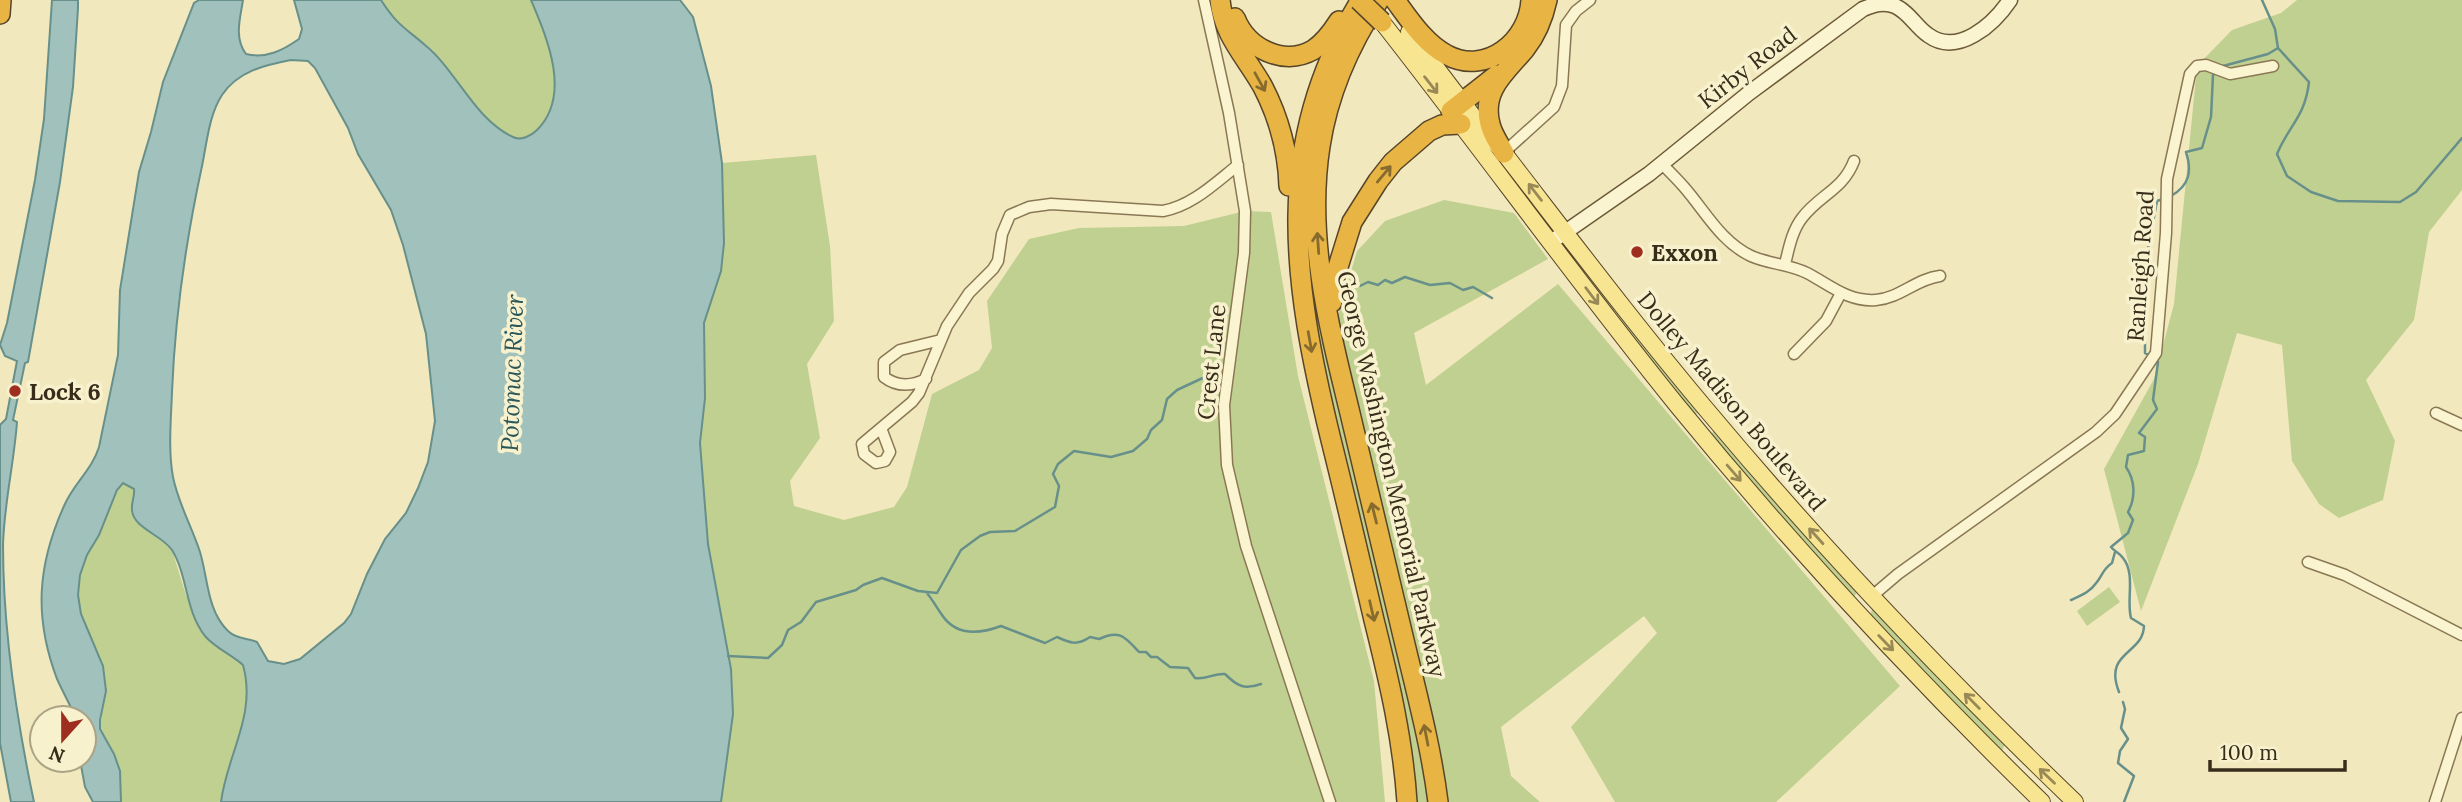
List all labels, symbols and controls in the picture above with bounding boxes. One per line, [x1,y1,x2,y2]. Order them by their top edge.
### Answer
street label: Kirby Road [1692,19,1802,114]
one-way arrow [1253,72,1267,92]
one-way arrow [1423,75,1438,93]
one-way arrow [1376,166,1391,184]
one-way arrow [1527,184,1542,202]
street label: Ranleigh Road [2120,189,2160,343]
one-way arrow [1311,232,1324,255]
place label: Exxon [1651,238,1718,267]
marker: Exxon [1629,244,1645,260]
street label: George Washington Memorial Parkway [1331,268,1453,681]
street label: Dolley Madison Boulevard [1632,285,1833,517]
one-way arrow [1584,287,1599,305]
water label: Potomac River [494,294,530,452]
street label: Crest Lane [1191,303,1231,421]
one-way arrow [1304,330,1317,353]
place label: Lock 6 [29,377,101,406]
marker: Lock 6 [7,383,23,399]
one-way arrow [1726,464,1742,482]
one-way arrow [1367,503,1380,525]
one-way arrow [1808,527,1824,545]
one-way arrow [1366,600,1379,622]
one-way arrow [1877,634,1894,651]
one-way arrow [1964,693,1981,710]
north arrow [28,704,98,774]
one-way arrow [1419,724,1433,747]
scale bar [2210,728,2345,772]
text: 100 m [2220,739,2278,766]
text: N [45,741,68,769]
one-way arrow [2039,767,2056,784]

